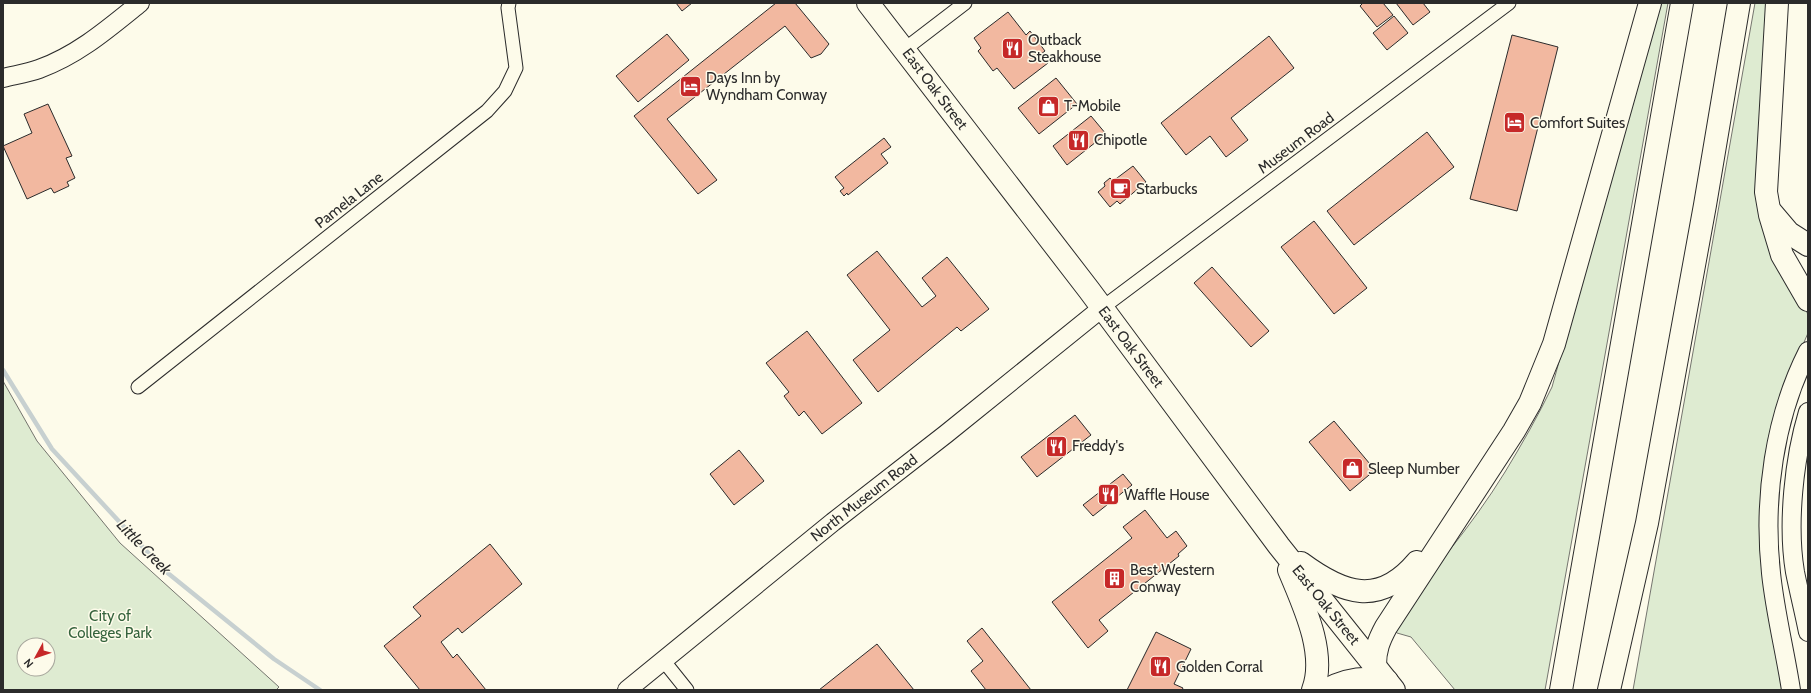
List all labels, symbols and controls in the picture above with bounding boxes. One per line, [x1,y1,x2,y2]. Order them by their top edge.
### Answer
place label: Outback Steakhouse [1028,31,1102,66]
restaurant icon: Outback Steakhouse [999,36,1025,62]
street label: East Oak Street [898,45,972,133]
place label: Days Inn by Wyndham Conway [706,69,827,104]
hotel icon: Days Inn by Wyndham Conway [677,74,703,100]
shop icon: T-Mobile [1035,93,1061,119]
place label: T-Mobile [1064,97,1121,115]
street label: Museum Road [1254,109,1338,177]
hotel icon: Comfort Suites [1501,110,1527,136]
place label: Comfort Suites [1530,114,1625,132]
restaurant icon: Chipotle [1066,127,1092,153]
place label: Chipotle [1094,131,1148,149]
street label: Pamela Lane [311,168,387,232]
cafe icon: Starbucks [1107,176,1133,202]
place label: Starbucks [1136,180,1197,198]
street label: East Oak Street [1094,303,1168,391]
restaurant icon: Freddy's [1043,433,1069,459]
place label: Freddy's [1072,437,1124,455]
street label: North Museum Road [807,451,921,545]
shop icon: Sleep Number [1339,456,1365,482]
place label: Sleep Number [1368,460,1460,478]
restaurant icon: Waffle House [1095,482,1121,508]
place label: Waffle House [1124,486,1210,504]
water label: Little Creek [113,515,176,580]
place label: Best Western Conway [1130,561,1215,596]
street label: East Oak Street [1288,561,1364,649]
building icon: Best Western Conway [1102,566,1128,592]
park label: City of Colleges Park [68,607,152,642]
north arrow [16,637,56,677]
restaurant icon: Golden Corral [1148,654,1174,680]
text: N [20,656,36,671]
place label: Golden Corral [1176,658,1263,676]

